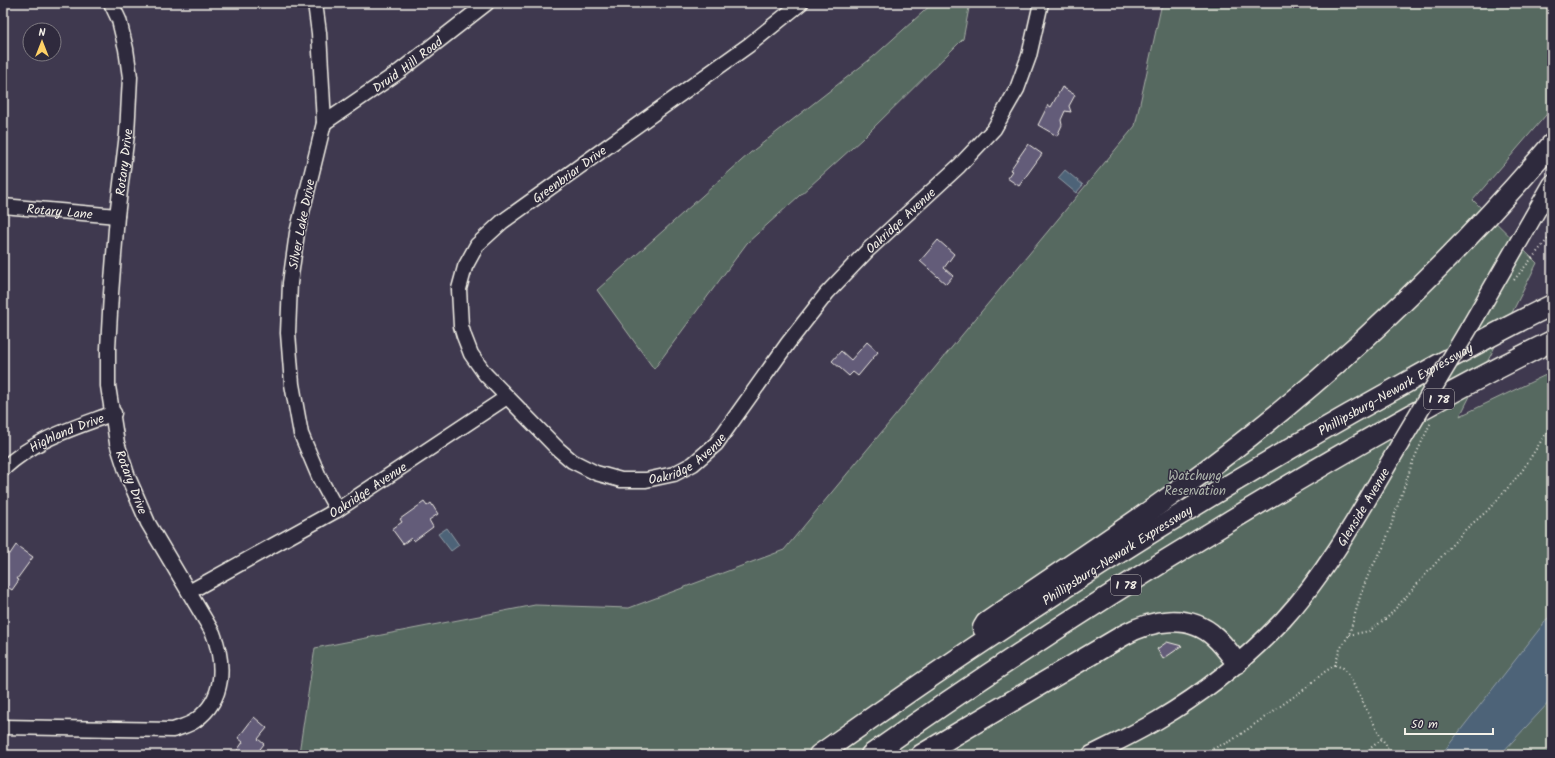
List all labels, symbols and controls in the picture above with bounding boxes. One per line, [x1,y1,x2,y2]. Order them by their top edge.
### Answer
north arrow [22,22,62,62]
text: N [39,24,46,42]
street label: Druid Hill Road [369,32,448,99]
street label: Rotary Drive [111,128,139,197]
street label: Greenbriar Drive [528,141,612,210]
street label: Silver Lake Drive [283,177,322,271]
street label: Oakridge Avenue [861,183,941,259]
street label: Rotary Lane [26,199,94,226]
street label: Phillipsburg-Newark Expressway [1315,338,1478,442]
road number: I 78 [1424,389,1454,409]
street label: Highland Drive [26,408,108,459]
street label: Oakridge Avenue [647,429,733,491]
street label: Rotary Drive [109,447,153,518]
street label: Oakridge Avenue [326,457,412,524]
street label: Glenside Avenue [1332,464,1396,551]
park label: Watchung Reservation [1164,466,1226,502]
street label: Phillipsburg-Newark Expressway [1038,500,1198,612]
road number: I 78 [1111,575,1141,595]
scale bar [1405,710,1493,736]
text: 50 m [1411,715,1438,734]

